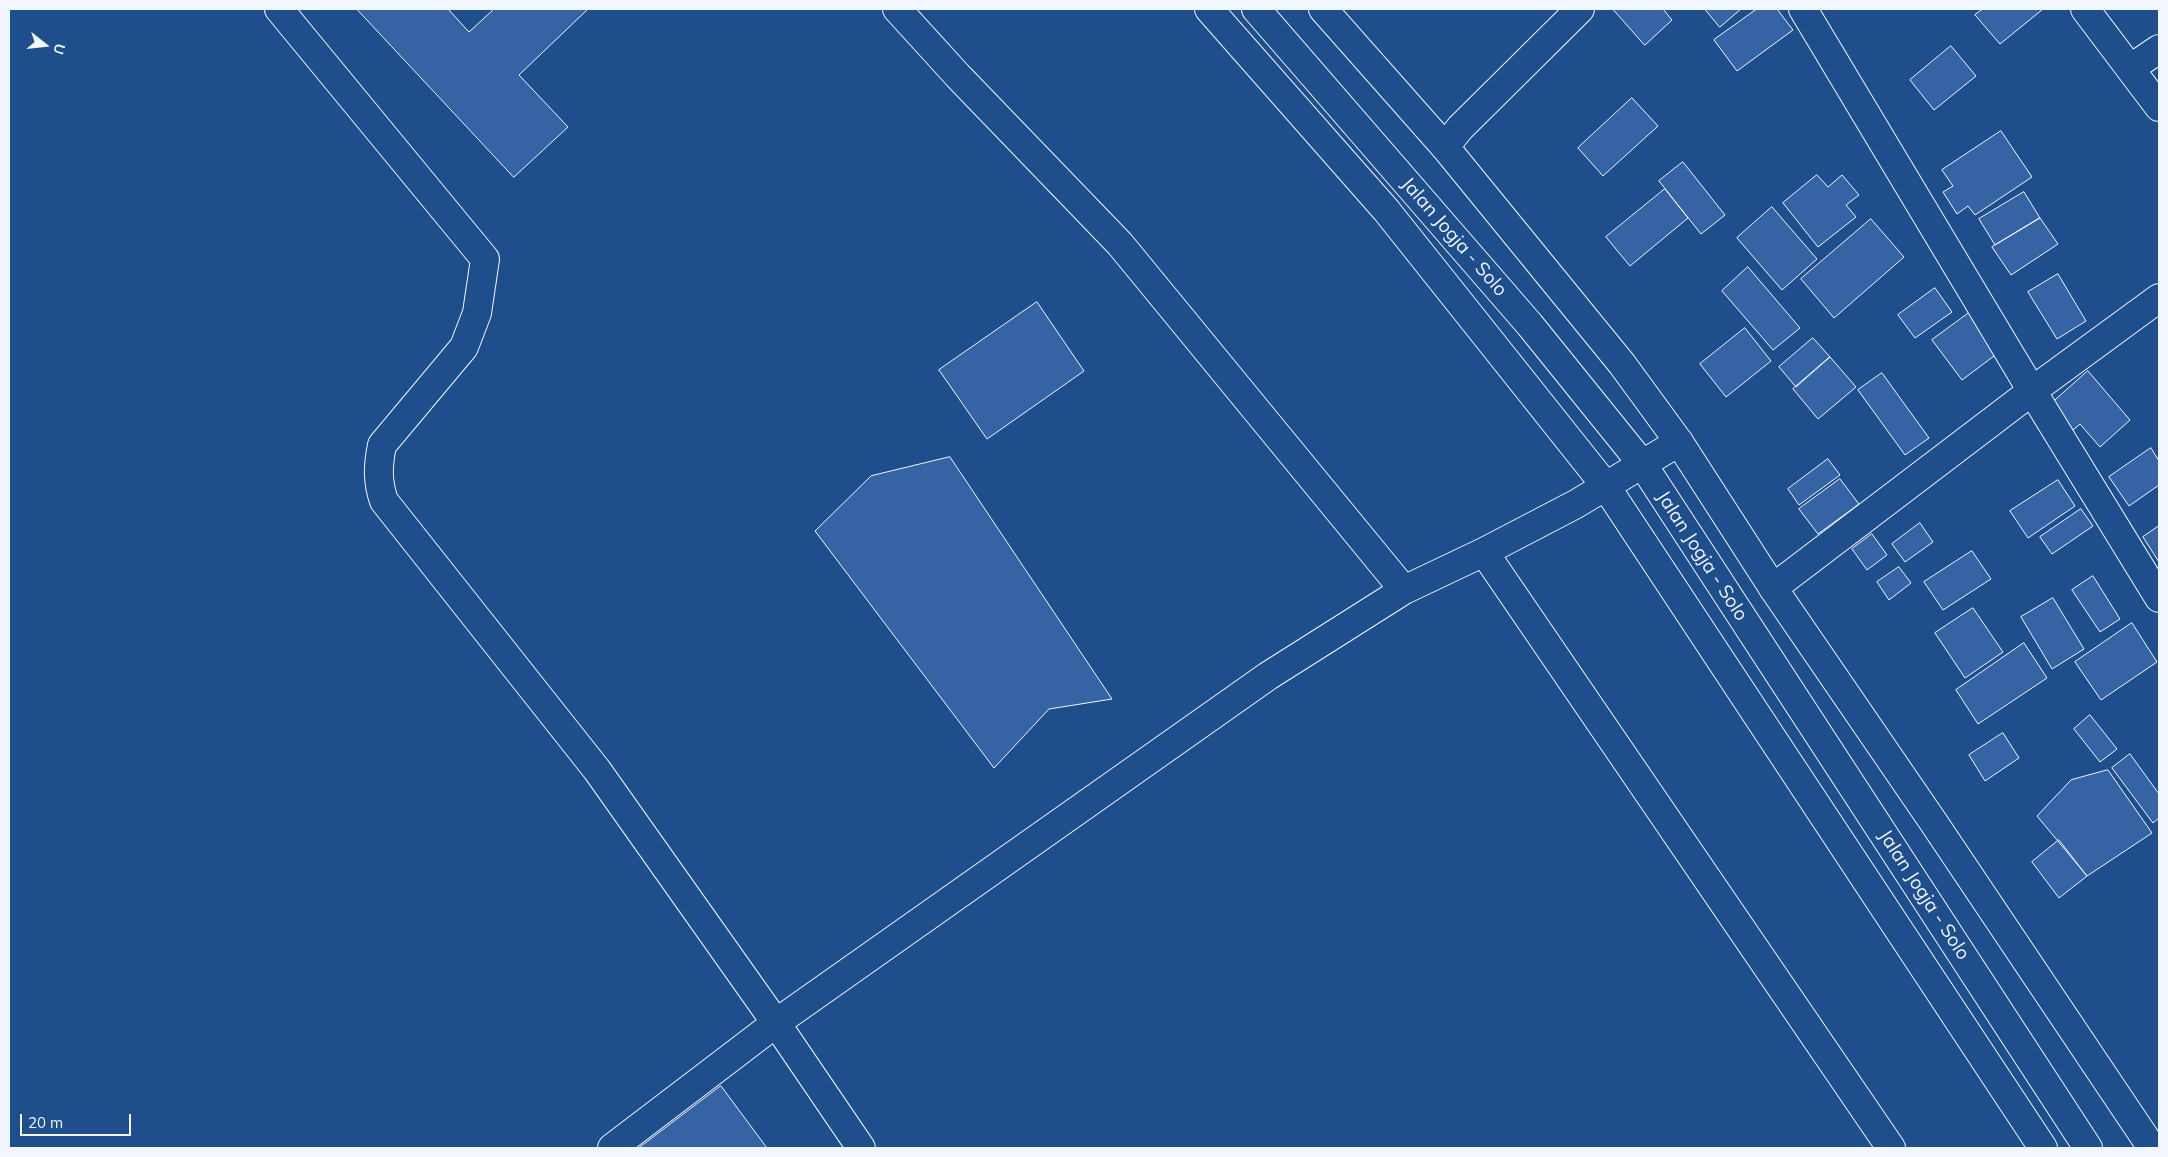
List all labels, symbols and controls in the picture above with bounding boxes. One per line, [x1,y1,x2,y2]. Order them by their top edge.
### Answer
north arrow [20,20,70,70]
text: U [49,42,70,57]
street label: Jalan Jogja - Solo [1396,173,1512,301]
street label: Jalan Jogja - Solo [1652,487,1752,625]
street label: Jalan Jogja - Solo [1874,826,1974,964]
scale bar [22,1104,134,1136]
text: 20 m [28,1113,63,1132]

